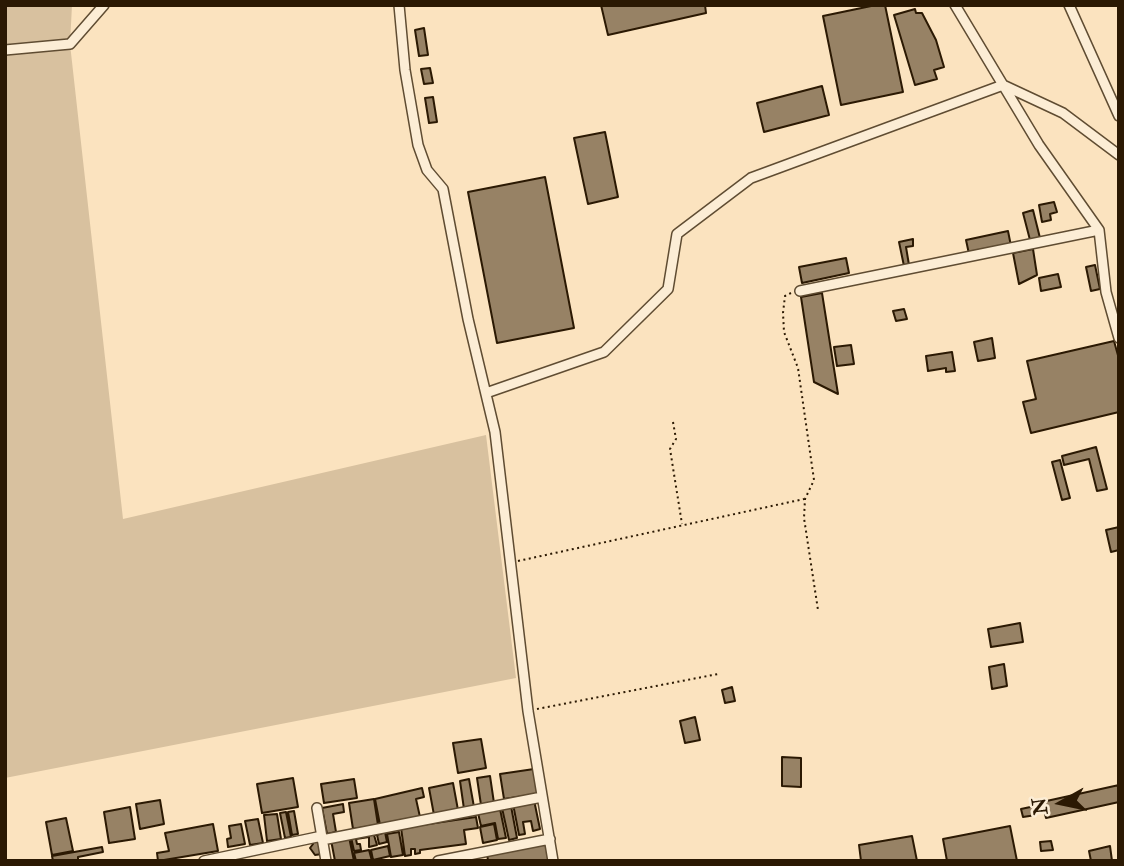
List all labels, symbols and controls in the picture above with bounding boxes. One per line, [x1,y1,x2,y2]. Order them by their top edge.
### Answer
north arrow [1026,768,1096,838]
text: N [1027,796,1053,817]

